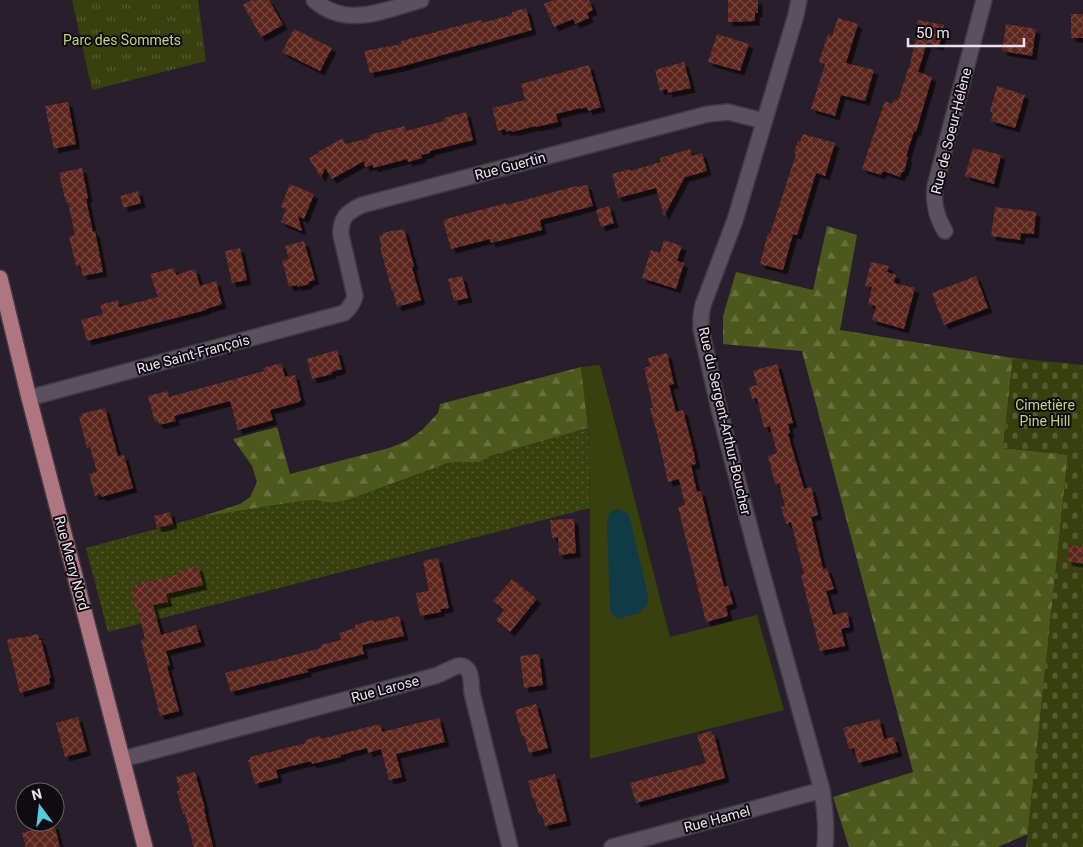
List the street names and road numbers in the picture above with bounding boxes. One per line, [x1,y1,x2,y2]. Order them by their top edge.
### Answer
street label: Rue de Soeur-Hélène [928,66,974,196]
street label: Rue Guertin [473,149,547,183]
street label: Rue du Sergent-Arthur-Boucher [696,325,755,517]
street label: Rue Saint-François [135,331,251,377]
street label: Rue Merry Nord [52,514,92,612]
street label: Rue Larose [349,672,421,706]
street label: Rue Hamel [682,802,752,836]

